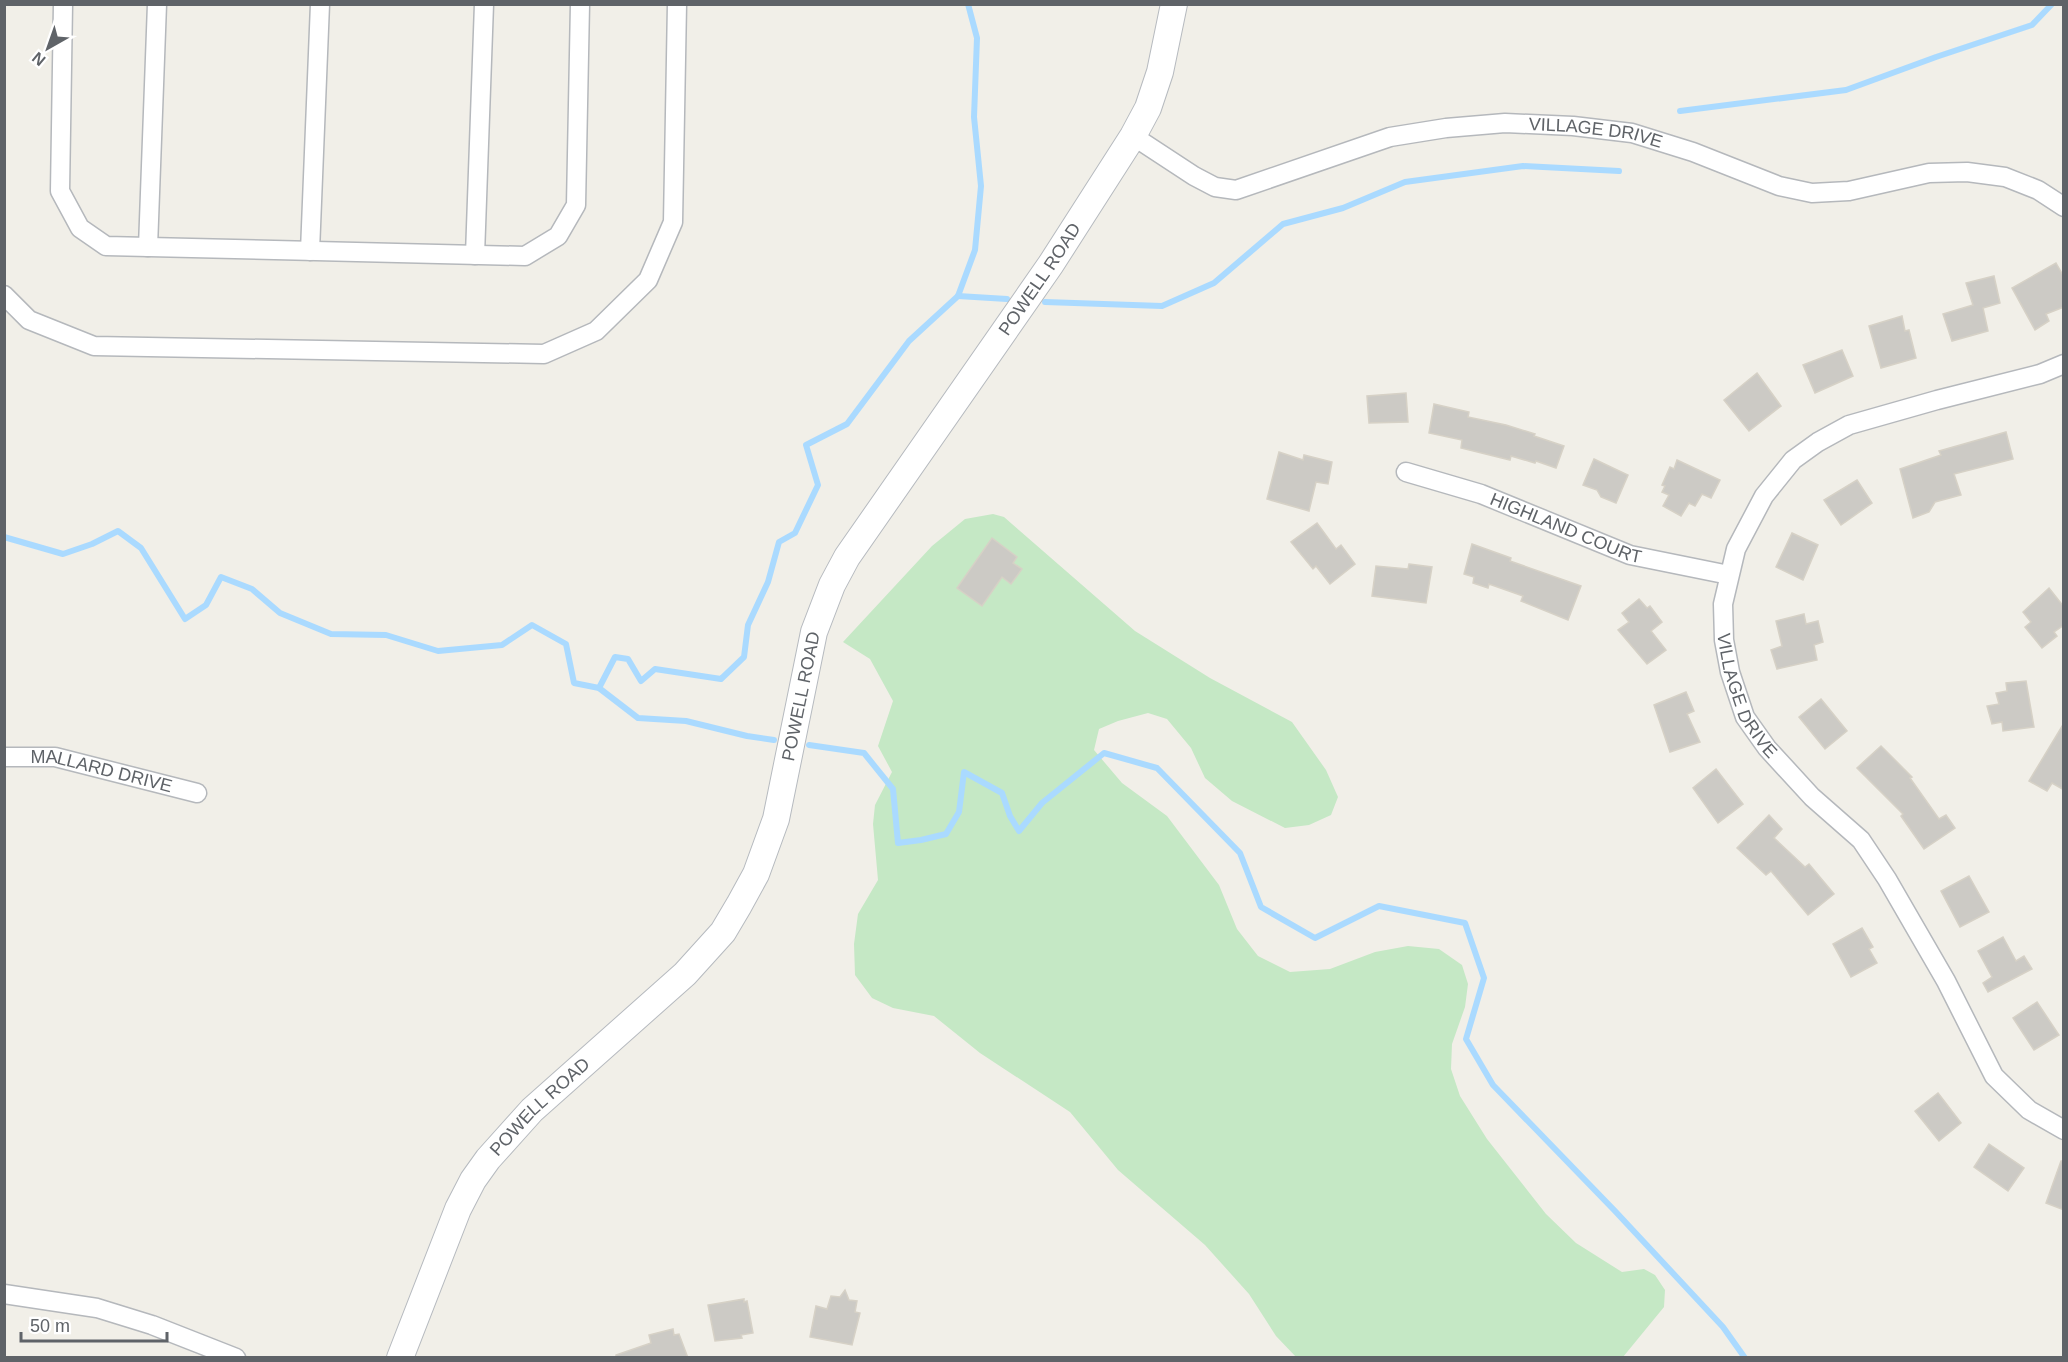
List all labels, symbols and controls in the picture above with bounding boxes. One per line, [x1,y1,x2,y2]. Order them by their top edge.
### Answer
north arrow [18,18,78,78]
text: N [29,49,49,69]
street label: VILLAGE DRIVE [1528,114,1665,152]
street label: POWELL ROAD [995,219,1085,339]
street label: HIGHLAND COURT [1487,489,1643,567]
street label: POWELL ROAD [778,630,824,763]
street label: VILLAGE DRIVE [1714,633,1781,762]
street label: MALLARD DRIVE [30,747,174,796]
street label: POWELL ROAD [486,1054,594,1160]
scale bar [21,1305,166,1343]
text: 50 m [30,1316,70,1336]

